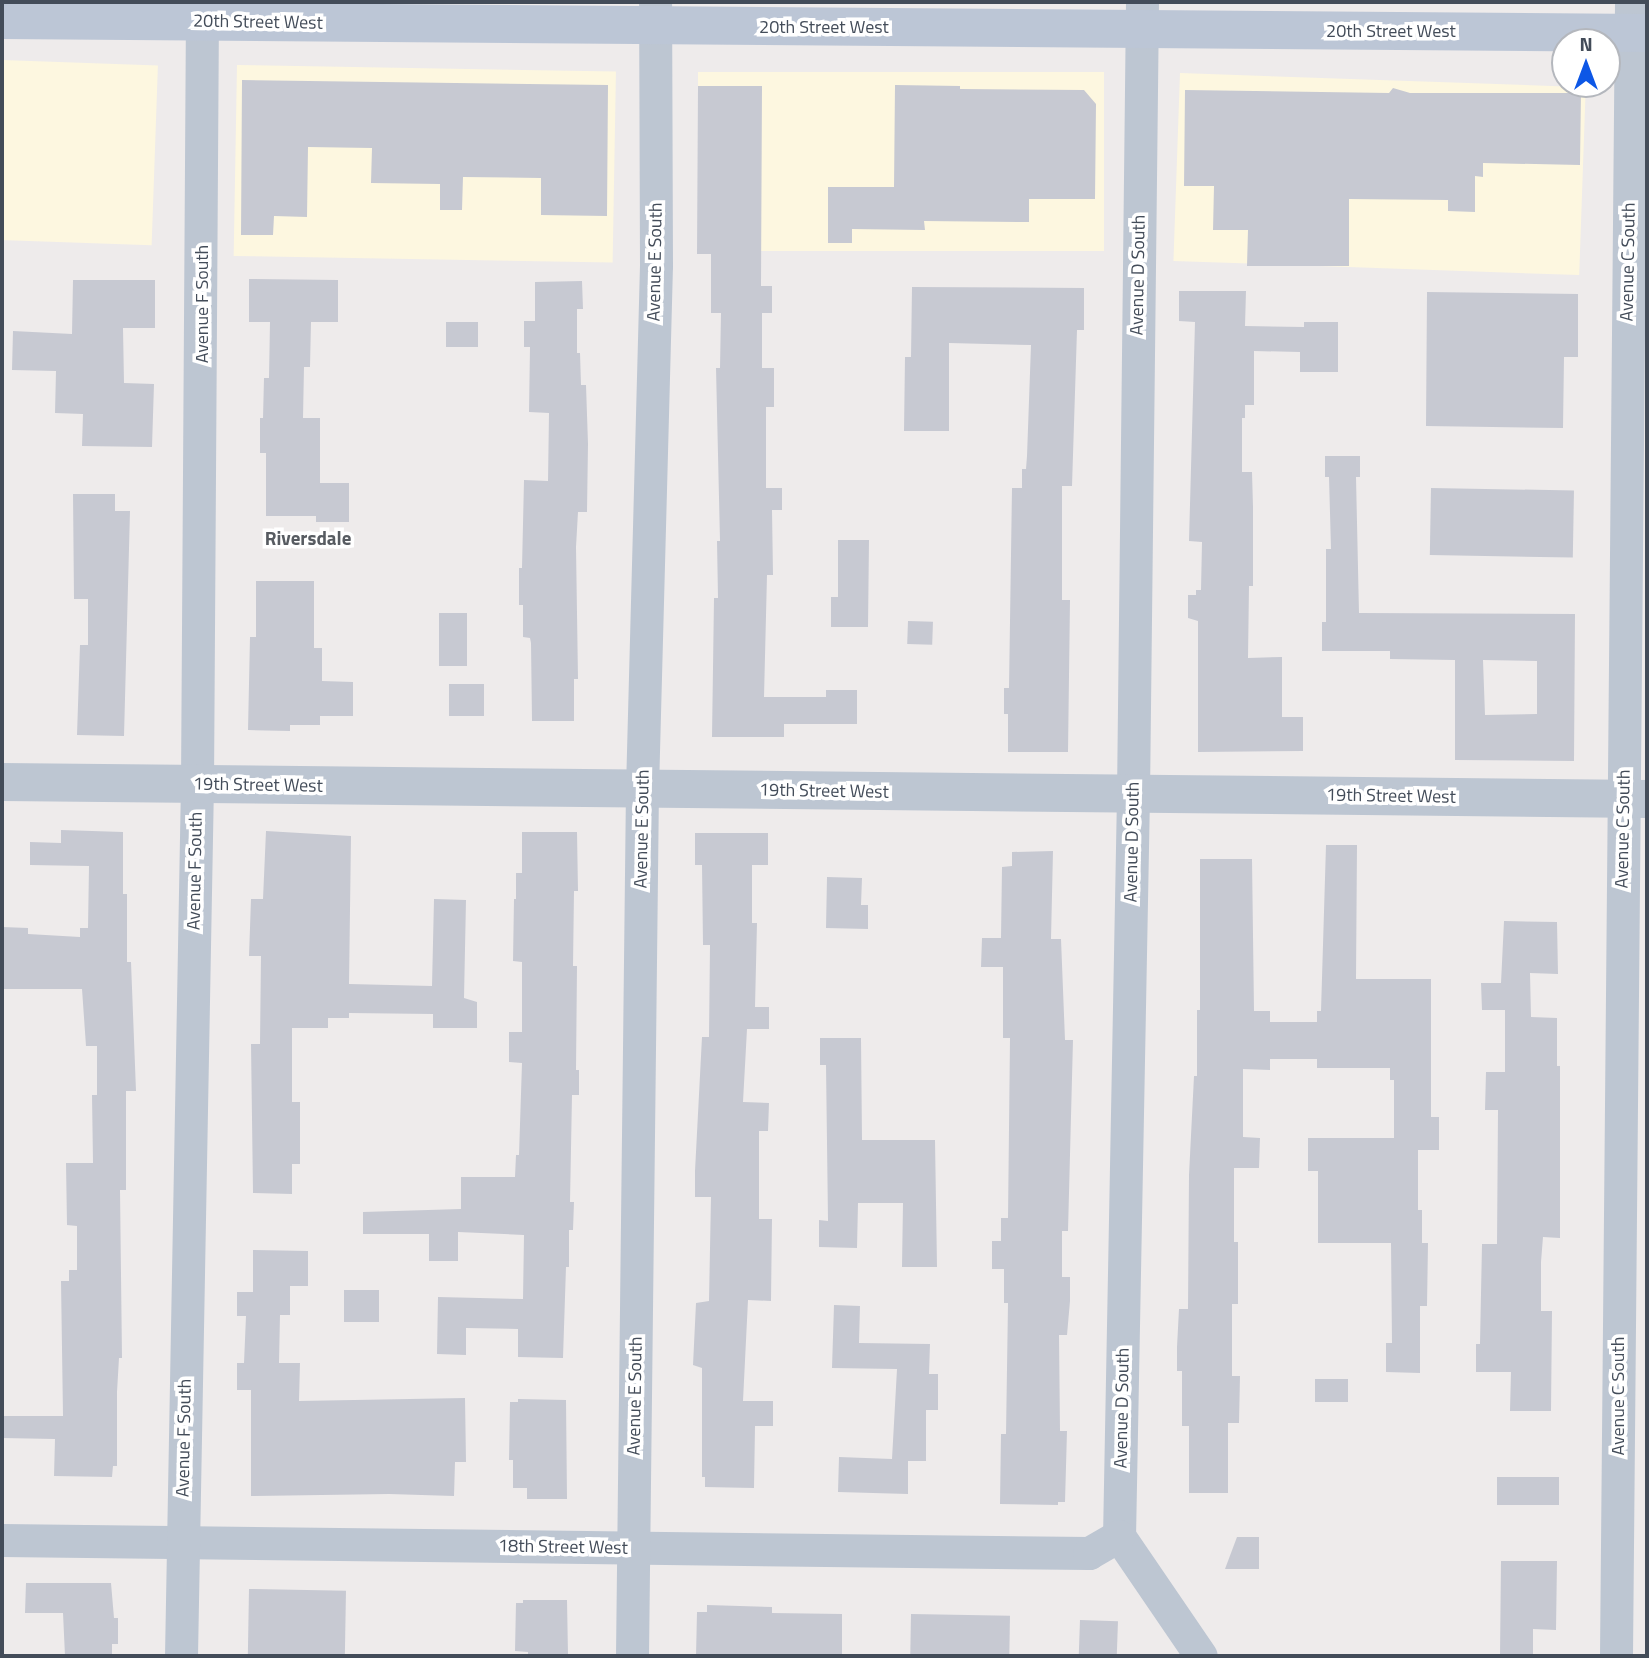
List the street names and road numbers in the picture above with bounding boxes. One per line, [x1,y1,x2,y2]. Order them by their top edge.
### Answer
street label: 20th Street West [193,10,323,34]
street label: 20th Street West [759,16,889,38]
street label: 20th Street West [1326,20,1456,42]
street label: Avenue E South [643,202,667,322]
street label: Avenue C South [1616,202,1640,322]
street label: Avenue D South [1126,215,1150,335]
street label: Avenue F South [191,245,213,363]
street label: Avenue E South [630,769,654,889]
street label: Avenue C South [1611,769,1635,889]
street label: 19th Street West [193,773,323,797]
street label: 19th Street West [759,779,889,803]
street label: Avenue D South [1120,782,1144,902]
street label: 19th Street West [1326,784,1456,808]
street label: Avenue F South [183,812,207,930]
street label: Avenue E South [623,1336,647,1456]
street label: Avenue C South [1607,1337,1629,1455]
street label: Avenue D South [1110,1348,1134,1468]
street label: Avenue F South [172,1379,196,1497]
street label: 18th Street West [498,1535,628,1559]

